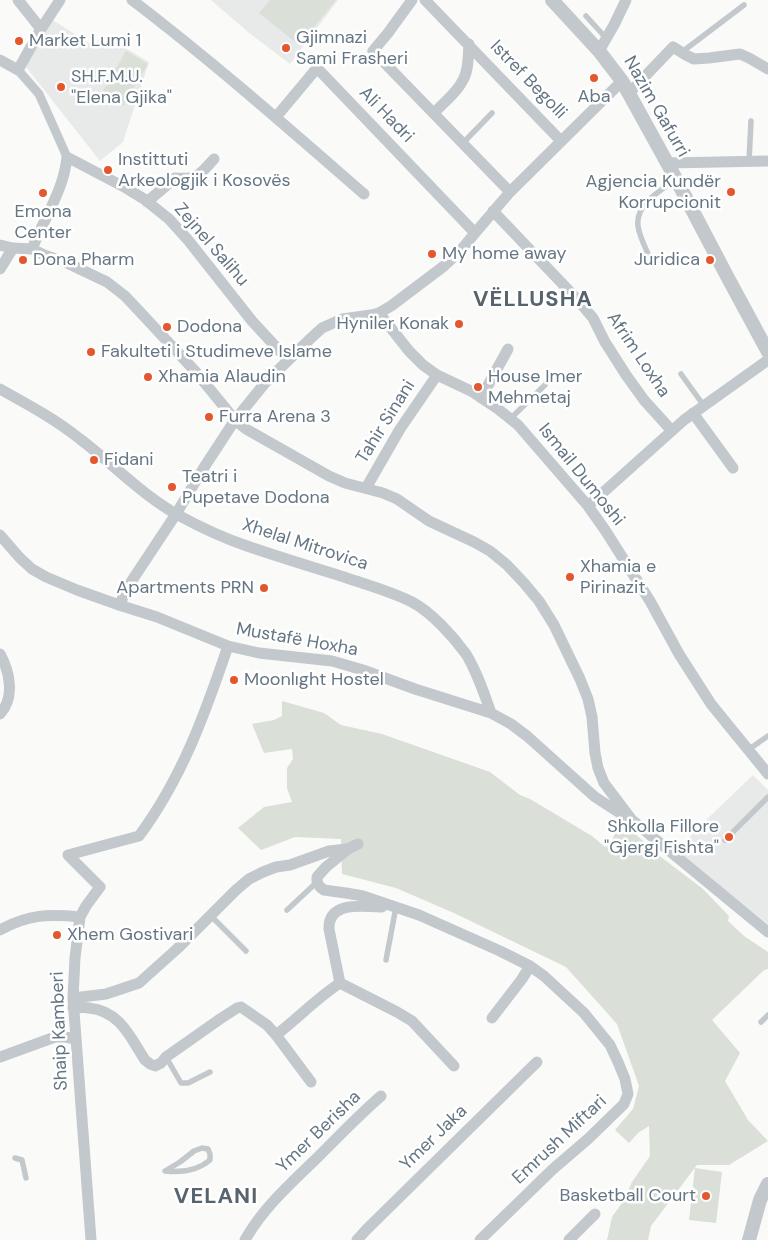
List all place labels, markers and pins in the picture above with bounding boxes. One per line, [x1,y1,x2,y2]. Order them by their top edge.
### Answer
place label: Gjimnazi Sami Frasheri [296,27,408,70]
place label: Market Lumi 1 [29,30,141,52]
marker: Market Lumi 1 [13,35,25,47]
marker: Gjimnazi Sami Frasheri [280,42,292,54]
place label: SH.F.M.U. "Elena Gjika" [71,66,172,108]
marker: Aba [588,72,600,84]
marker: SH.F.M.U. "Elena Gjika" [55,81,67,93]
place label: Aba [577,86,611,108]
place label: Instittuti Arkeologjik i Kosovës [118,149,290,192]
marker: Instittuti Arkeologjik i Kosovës [102,164,114,176]
place label: Agjencia Kundër Korrupcionit [585,171,721,213]
marker: Agjencia Kundër Korrupcionit [725,186,737,198]
marker: Emona Center [37,187,49,199]
place label: Emona Center [14,201,72,243]
place label: My home away [442,243,567,265]
marker: My home away [426,248,438,260]
place label: Dona Pharm [33,249,134,271]
place label: Juridica [634,249,700,271]
marker: Dona Pharm [17,254,29,266]
marker: Juridica [704,254,716,266]
place label: Hyniler Konak [337,313,449,335]
place label: Dodona [177,316,242,338]
marker: Hyniler Konak [453,318,465,330]
marker: Dodona [161,321,173,333]
place label: Fakulteti i Studimeve Islame [101,341,332,363]
marker: Fakulteti i Studimeve Islame [85,346,97,358]
place label: Xhamia Alaudin [158,366,286,388]
place label: House Imer Mehmetaj [488,366,582,408]
marker: Xhamia Alaudin [142,371,154,383]
marker: House Imer Mehmetaj [472,381,484,393]
place label: Furra Arena 3 [219,406,331,428]
marker: Furra Arena 3 [203,411,215,423]
place label: Fidani [104,449,154,471]
marker: Fidani [88,454,100,466]
place label: Teatri i Pupetave Dodona [182,466,330,508]
marker: Teatri i Pupetave Dodona [166,481,178,493]
place label: Xhamia e Pirinazit [580,556,656,598]
marker: Xhamia e Pirinazit [564,571,576,583]
place label: Apartments PRN [116,577,254,599]
marker: Apartments PRN [258,582,270,594]
place label: Moonlıght Hostel [244,669,384,691]
marker: Moonlıght Hostel [228,674,240,686]
place label: Shkolla Fillore "Gjergj Fishta" [604,816,719,859]
marker: Shkolla Fillore "Gjergj Fishta" [723,831,735,843]
place label: Xhem Gostivari [67,924,193,946]
marker: Xhem Gostivari [51,929,63,941]
place label: Basketball Court [559,1185,696,1207]
marker: Basketball Court [700,1190,712,1202]

